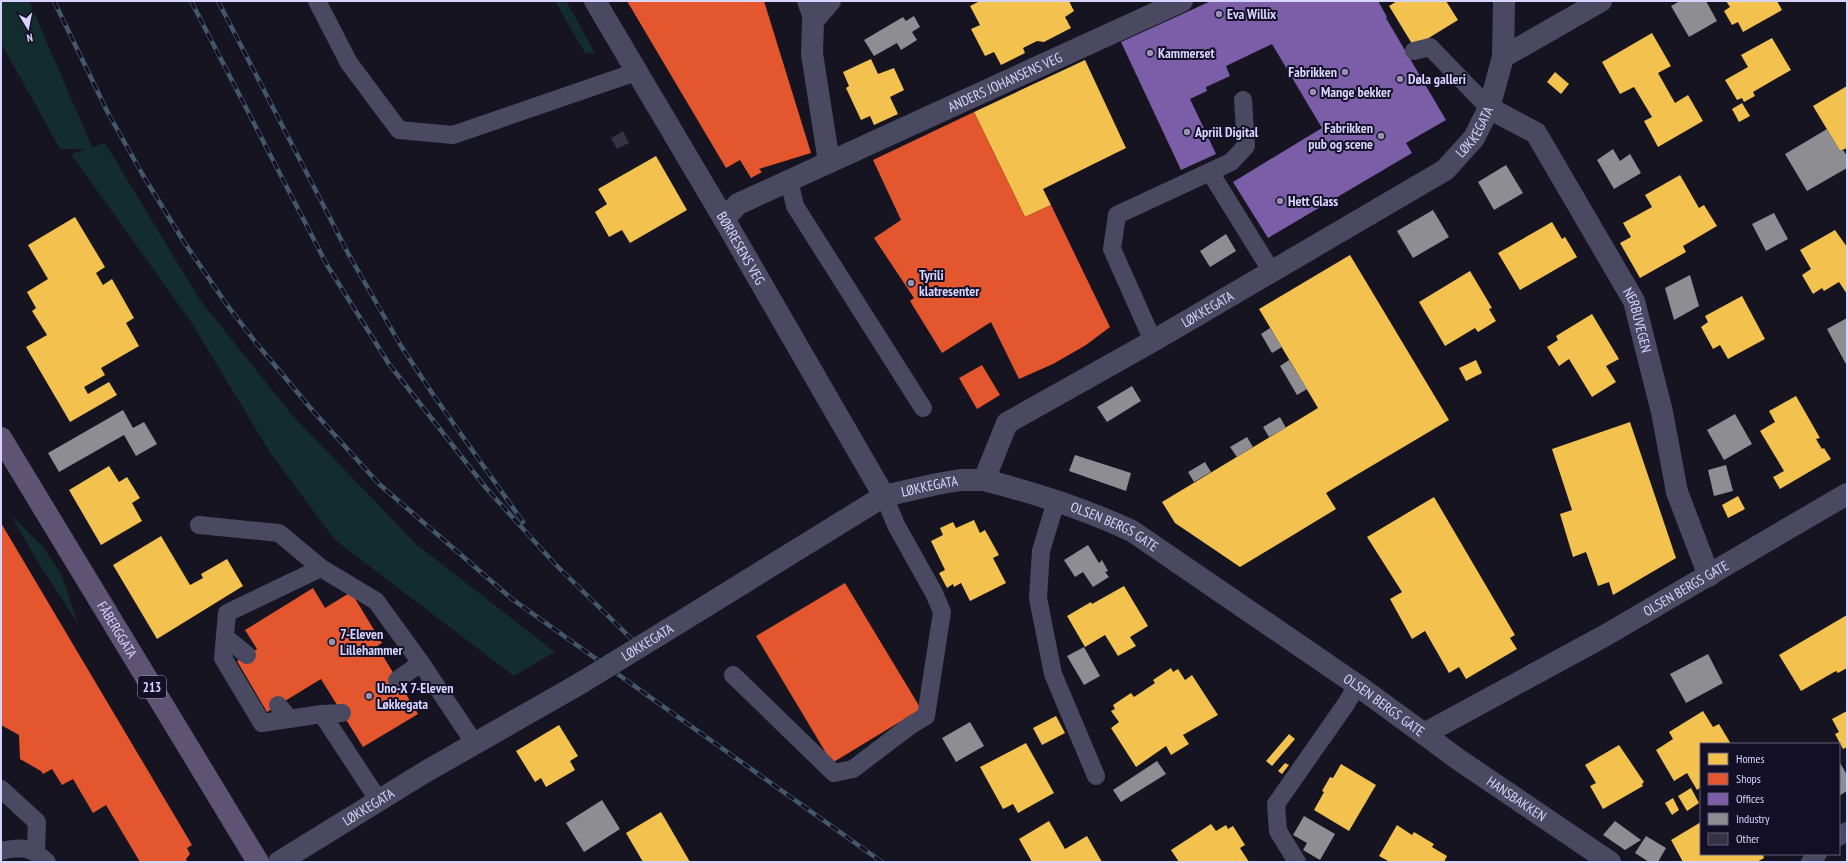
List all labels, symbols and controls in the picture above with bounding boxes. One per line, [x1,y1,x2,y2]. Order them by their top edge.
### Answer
place label: Eva Willix [1227,5,1277,23]
north arrow [8,8,48,48]
marker: Eva Willix [1214,9,1224,19]
text: N [26,30,34,45]
place label: Kammerset [1158,44,1214,62]
street label: ANDERS JOHANSENS VEG [945,48,1065,116]
marker: Kammerset [1145,48,1155,58]
place label: Fabrikken [1288,63,1337,81]
marker: Fabrikken [1340,67,1350,77]
place label: Døla galleri [1408,70,1466,88]
marker: Døla galleri [1395,74,1405,84]
place label: Mange bekker [1321,83,1392,101]
marker: Mange bekker [1308,87,1318,97]
street label: LØKKEGATA [1452,103,1497,161]
place label: Fabrikken pub og scene [1308,119,1373,153]
place label: Apriil Digital [1194,123,1259,141]
marker: Apriil Digital [1182,127,1192,137]
marker: Fabrikken pub og scene [1376,131,1386,141]
place label: Hett Glass [1288,192,1338,210]
marker: Hett Glass [1275,196,1285,206]
street label: BØRRESENS VEG [713,208,769,288]
place label: Tyrili klatresenter [919,266,980,300]
marker: Tyrili klatresenter [906,278,916,288]
street label: NERBUVEGEN [1619,284,1656,354]
street label: LØKKEGATA [1178,287,1237,331]
street label: LØKKEGATA [899,471,960,501]
street label: OLSEN BERGS GATE [1068,498,1162,555]
street label: OLSEN BERGS GATE [1640,556,1732,620]
street label: FÅBERGGATA [93,598,141,662]
street label: LØKKEGATA [618,619,677,665]
place label: 7-Eleven Lillehammer [340,625,404,659]
marker: 7-Eleven Lillehammer [327,637,337,647]
street label: OLSEN BERGS GATE [1340,669,1428,740]
road number: 213 [138,676,166,698]
place label: Uno-X 7-Eleven Løkkegata [377,679,453,713]
marker: Uno-X 7-Eleven Løkkegata [364,691,374,701]
legend [1700,743,1840,855]
text: Homes [1736,751,1764,766]
text: Shops [1736,771,1761,786]
street label: HANSBAKKEN [1483,772,1550,825]
street label: LØKKEGATA [339,784,398,830]
text: Offices [1736,791,1764,806]
text: Industry [1736,811,1770,826]
text: Other [1736,831,1760,846]

